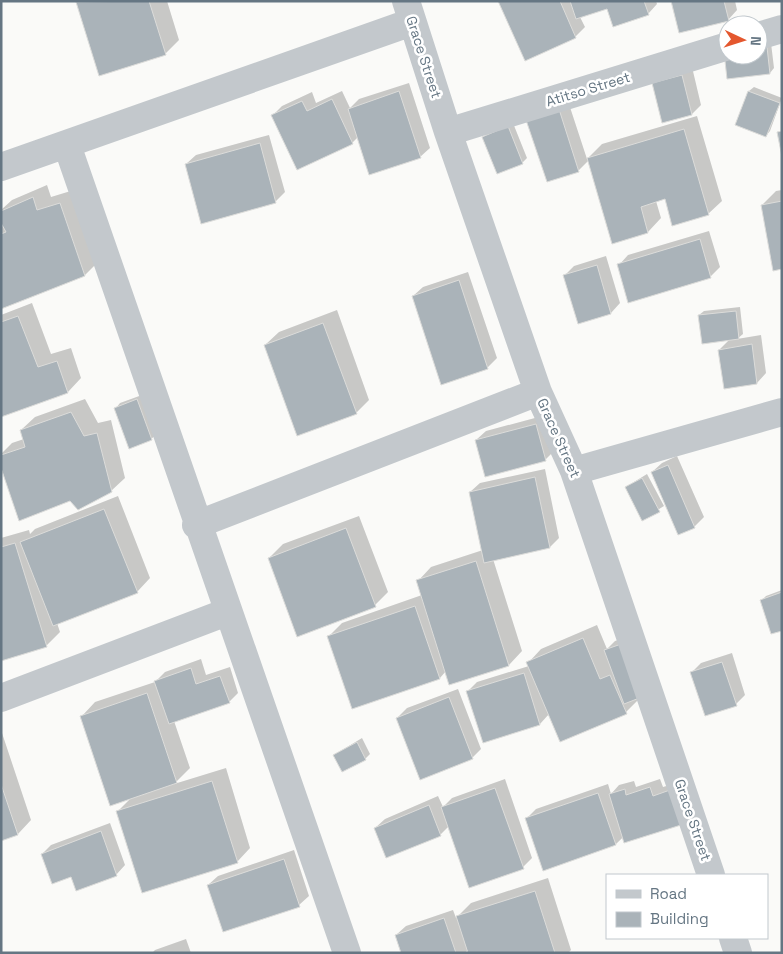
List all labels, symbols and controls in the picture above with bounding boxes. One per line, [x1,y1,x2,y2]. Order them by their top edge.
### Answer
street label: Grace Street [402,14,446,100]
north arrow [718,15,768,65]
text: N [747,36,765,46]
street label: Atitso Street [544,68,632,110]
street label: Grace Street [533,395,585,481]
street label: Grace Street [671,777,715,863]
legend [606,874,768,939]
text: Road [650,884,687,903]
text: Building [650,909,709,928]

